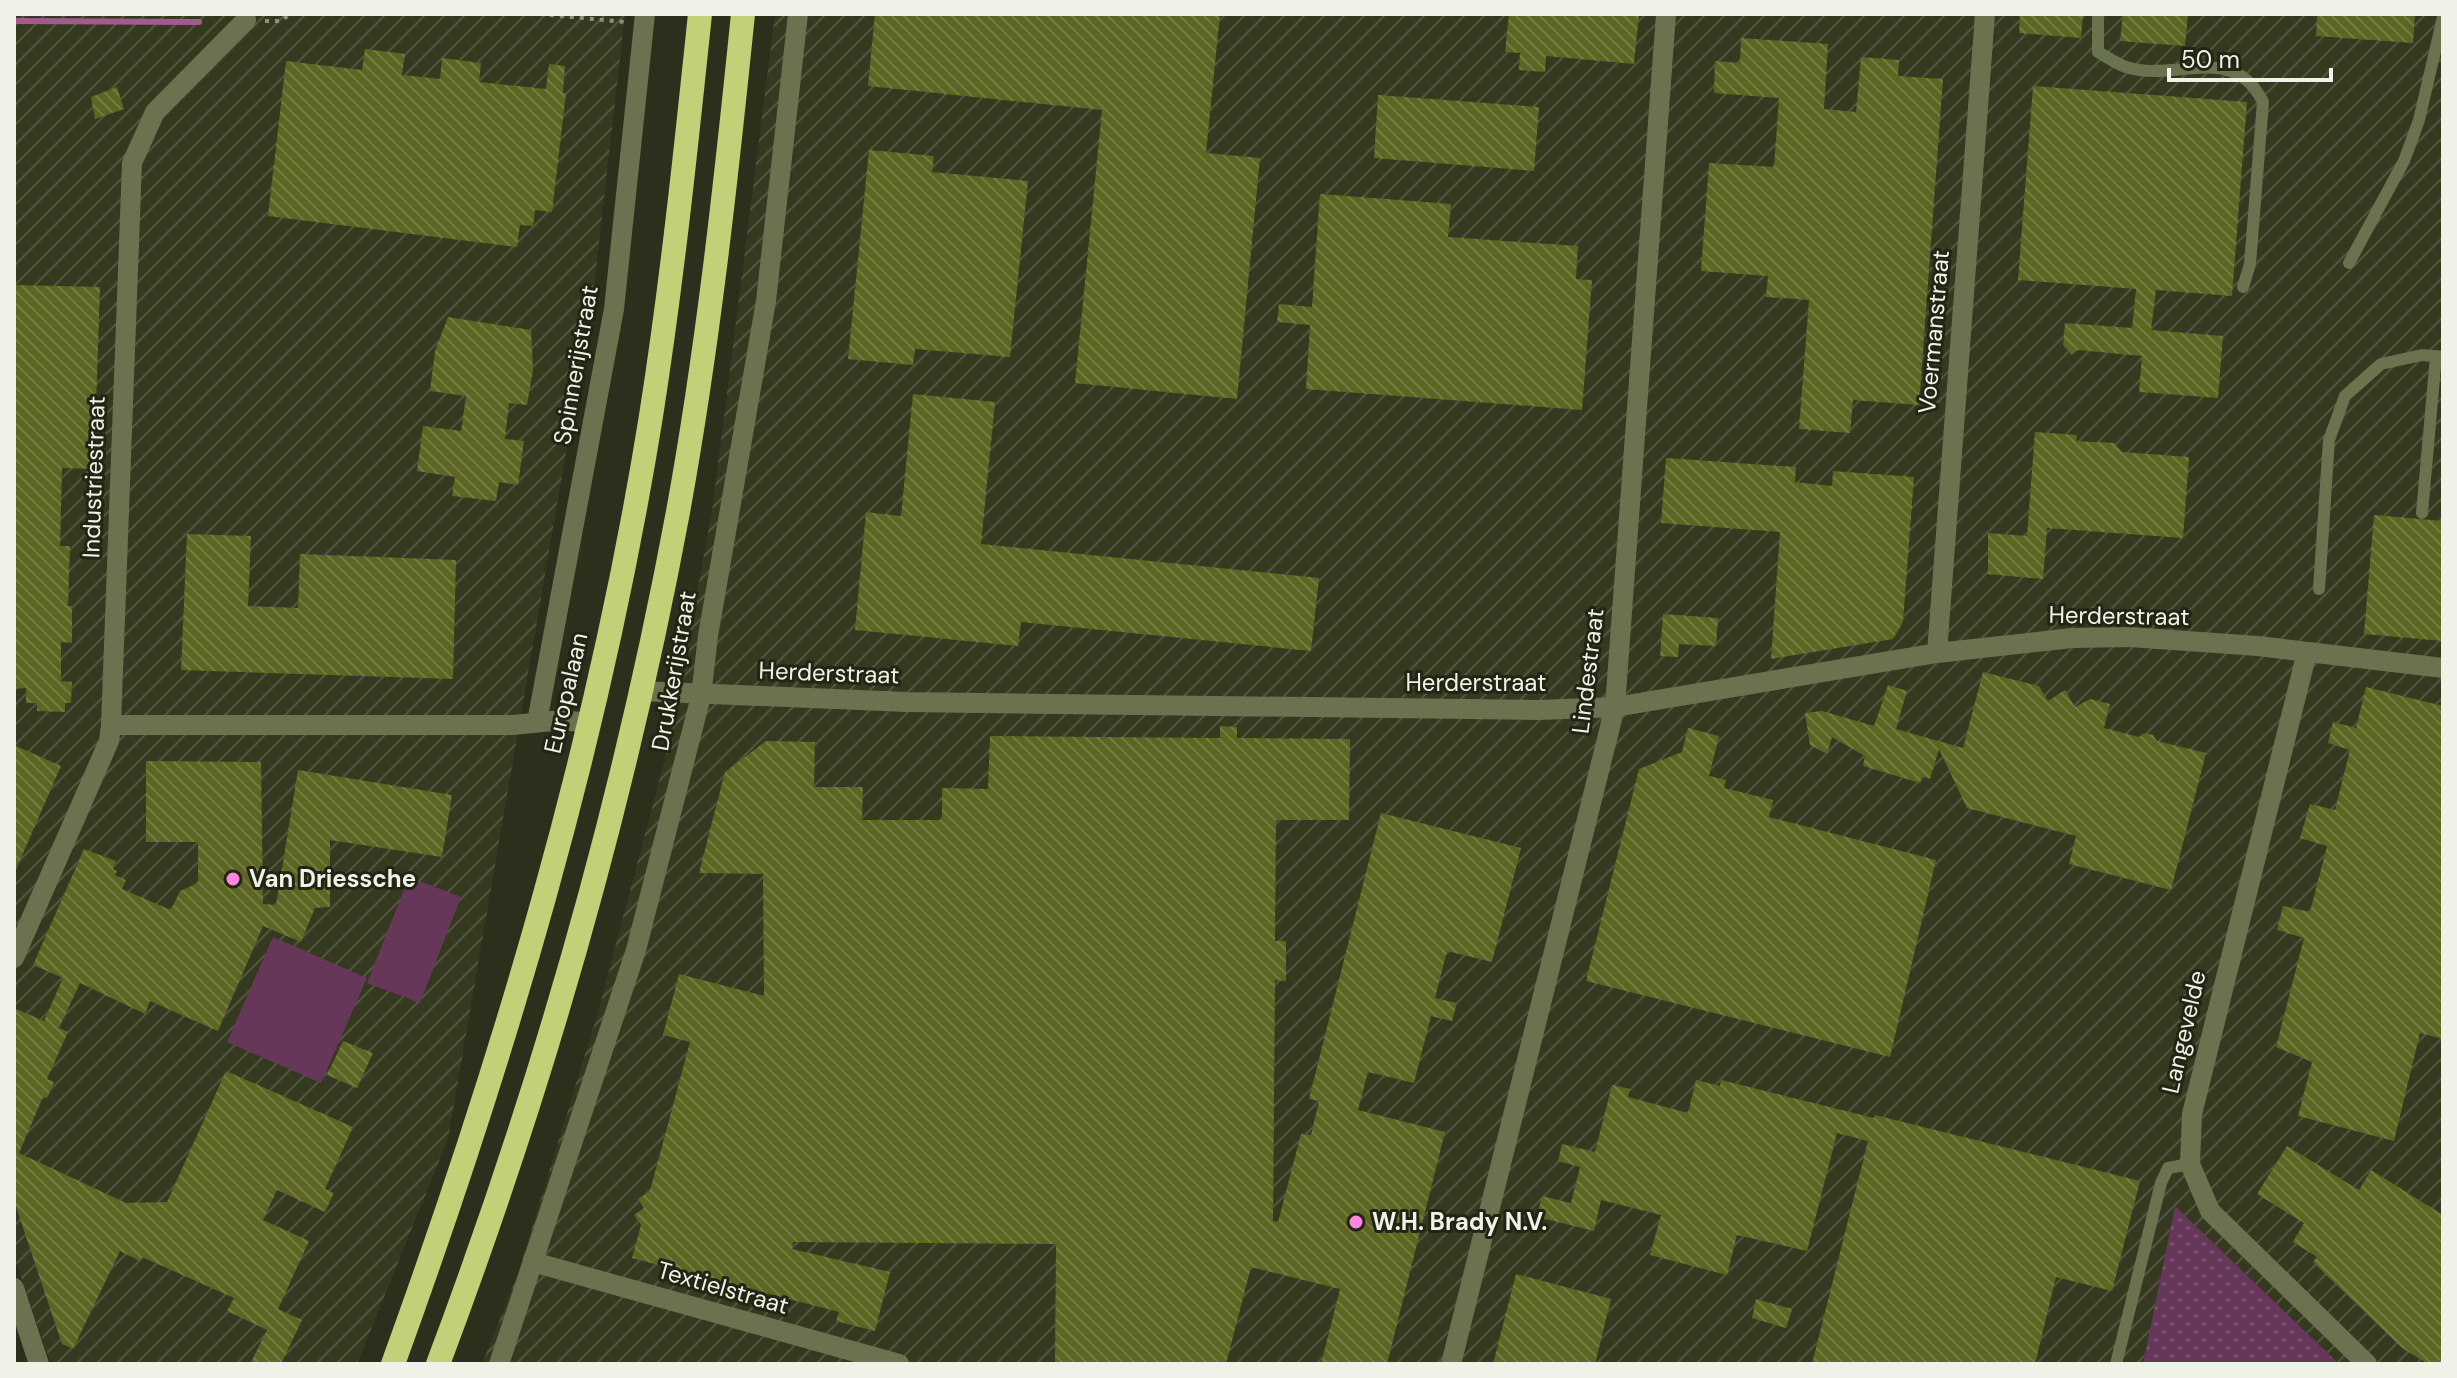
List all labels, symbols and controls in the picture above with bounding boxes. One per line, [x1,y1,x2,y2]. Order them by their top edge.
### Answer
scale bar [2169,32,2331,82]
text: 50 m [2181,44,2240,75]
street label: Voermanstraat [1911,249,1956,415]
street label: Spinnerijstraat [546,283,605,447]
street label: Industriestraat [75,395,112,559]
street label: Drukkerijstraat [644,589,703,753]
street label: Herderstraat [2048,599,2190,632]
street label: Lindestraat [1564,607,1611,735]
street label: Europalaan [537,629,594,756]
street label: Herderstraat [758,655,900,690]
street label: Herderstraat [1406,667,1546,698]
place label: Van Driessche [249,863,416,894]
marker: Van Driessche [224,870,242,888]
street label: Langevelde [2154,967,2213,1096]
place label: W.H. Brady N.V. [1372,1206,1547,1237]
marker: W.H. Brady N.V. [1347,1213,1365,1231]
street label: Textielstraat [654,1254,793,1321]

